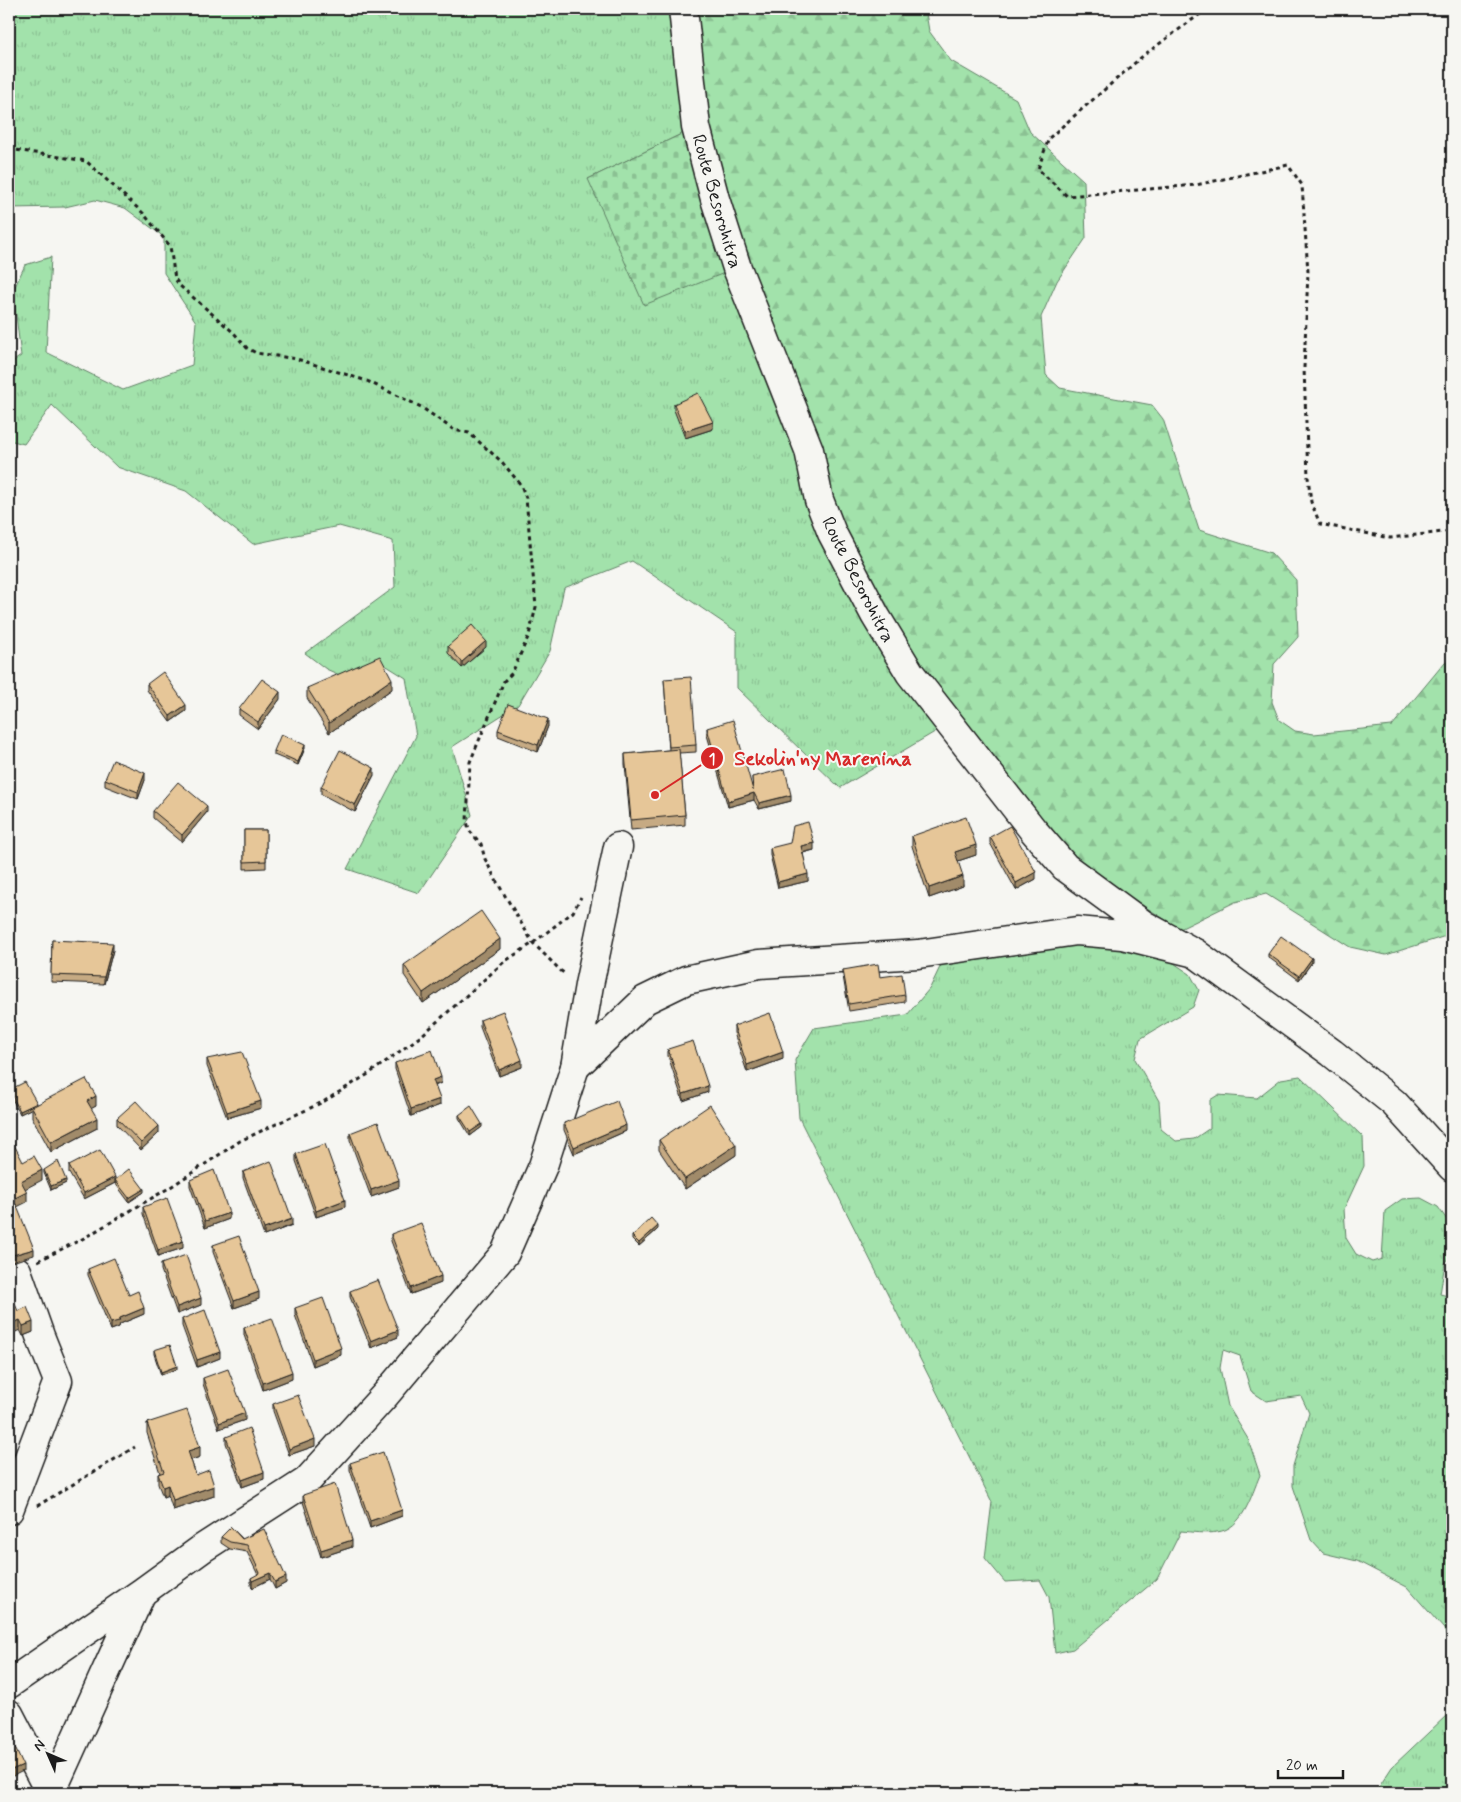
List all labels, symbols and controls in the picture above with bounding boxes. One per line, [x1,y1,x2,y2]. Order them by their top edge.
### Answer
street label: Route Besorohitra [686,132,748,271]
street label: Route Besorohitra [815,512,900,647]
callout: Sekolin'ny Marenina [699,741,922,776]
text: Sekolin'ny Marenina [734,746,912,773]
text: 1 [709,750,715,770]
north arrow [22,1730,72,1780]
text: N [30,1736,49,1755]
scale bar [1278,1747,1344,1779]
text: 20 m [1286,1756,1318,1776]

